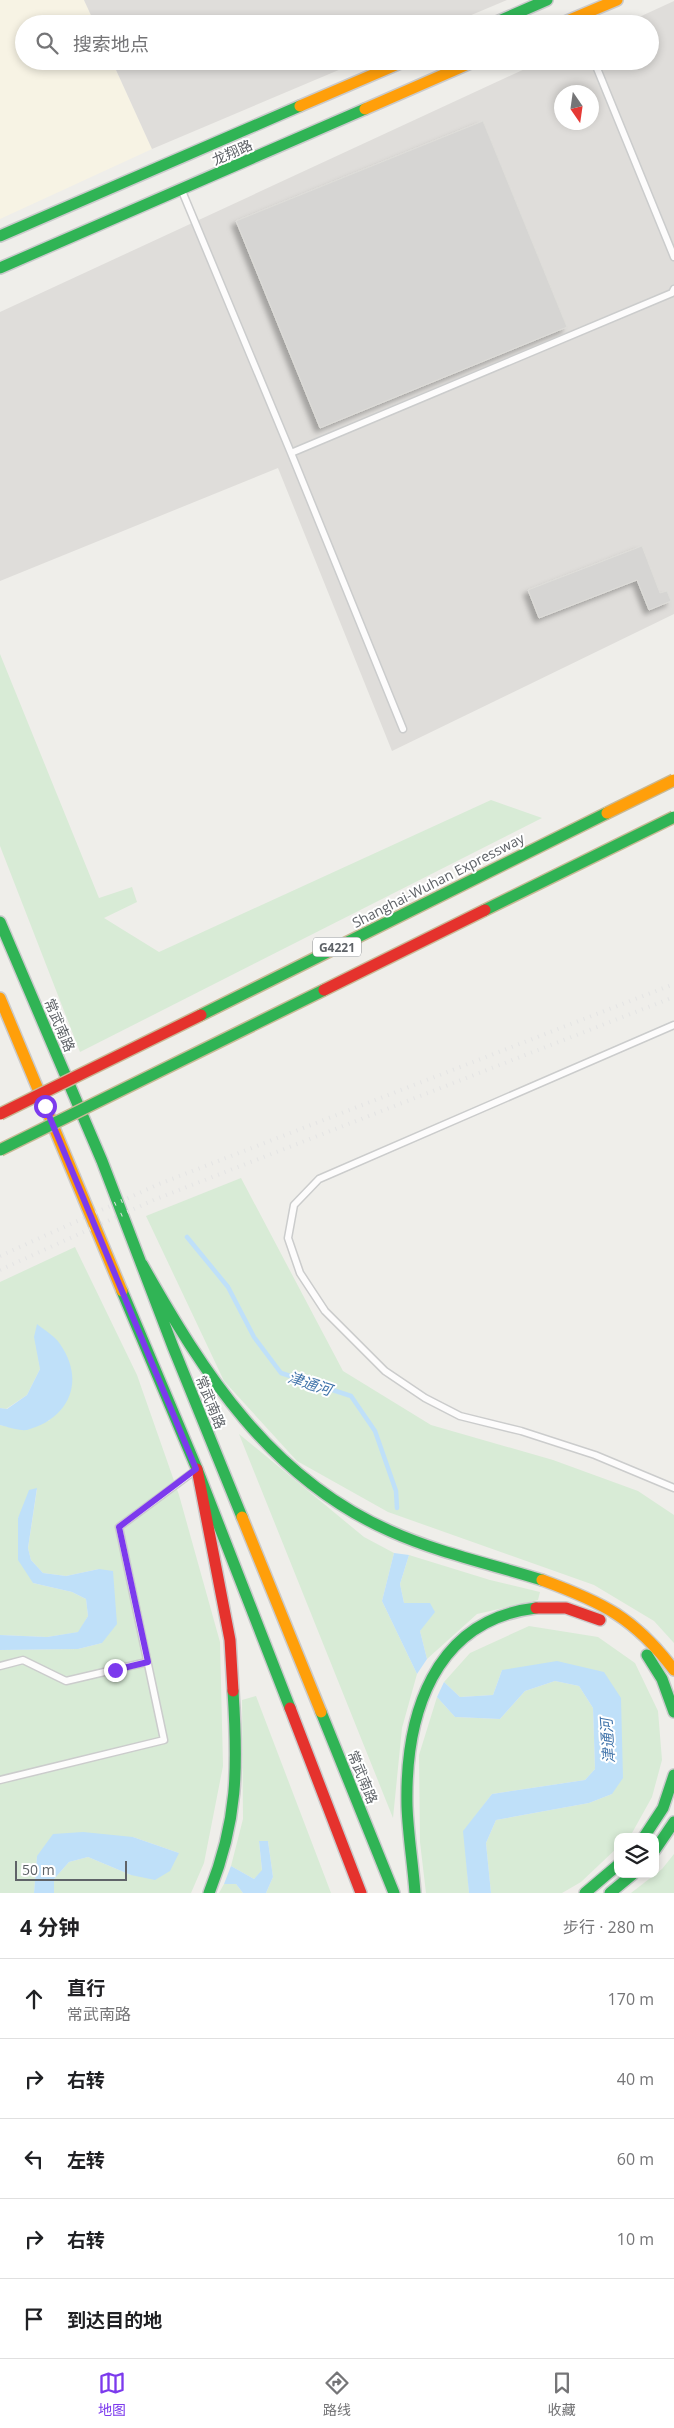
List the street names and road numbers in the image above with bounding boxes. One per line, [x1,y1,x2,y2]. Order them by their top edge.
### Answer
street label: 龙翔路 [209,135,255,169]
street label: Shanghai-Wuhan Expressway [349,828,528,932]
road number: G4221 [313,938,361,956]
street label: 常武南路 [40,996,80,1054]
street label: 常武南路 [192,1372,230,1432]
street label: 常武南路 [344,1747,382,1807]

